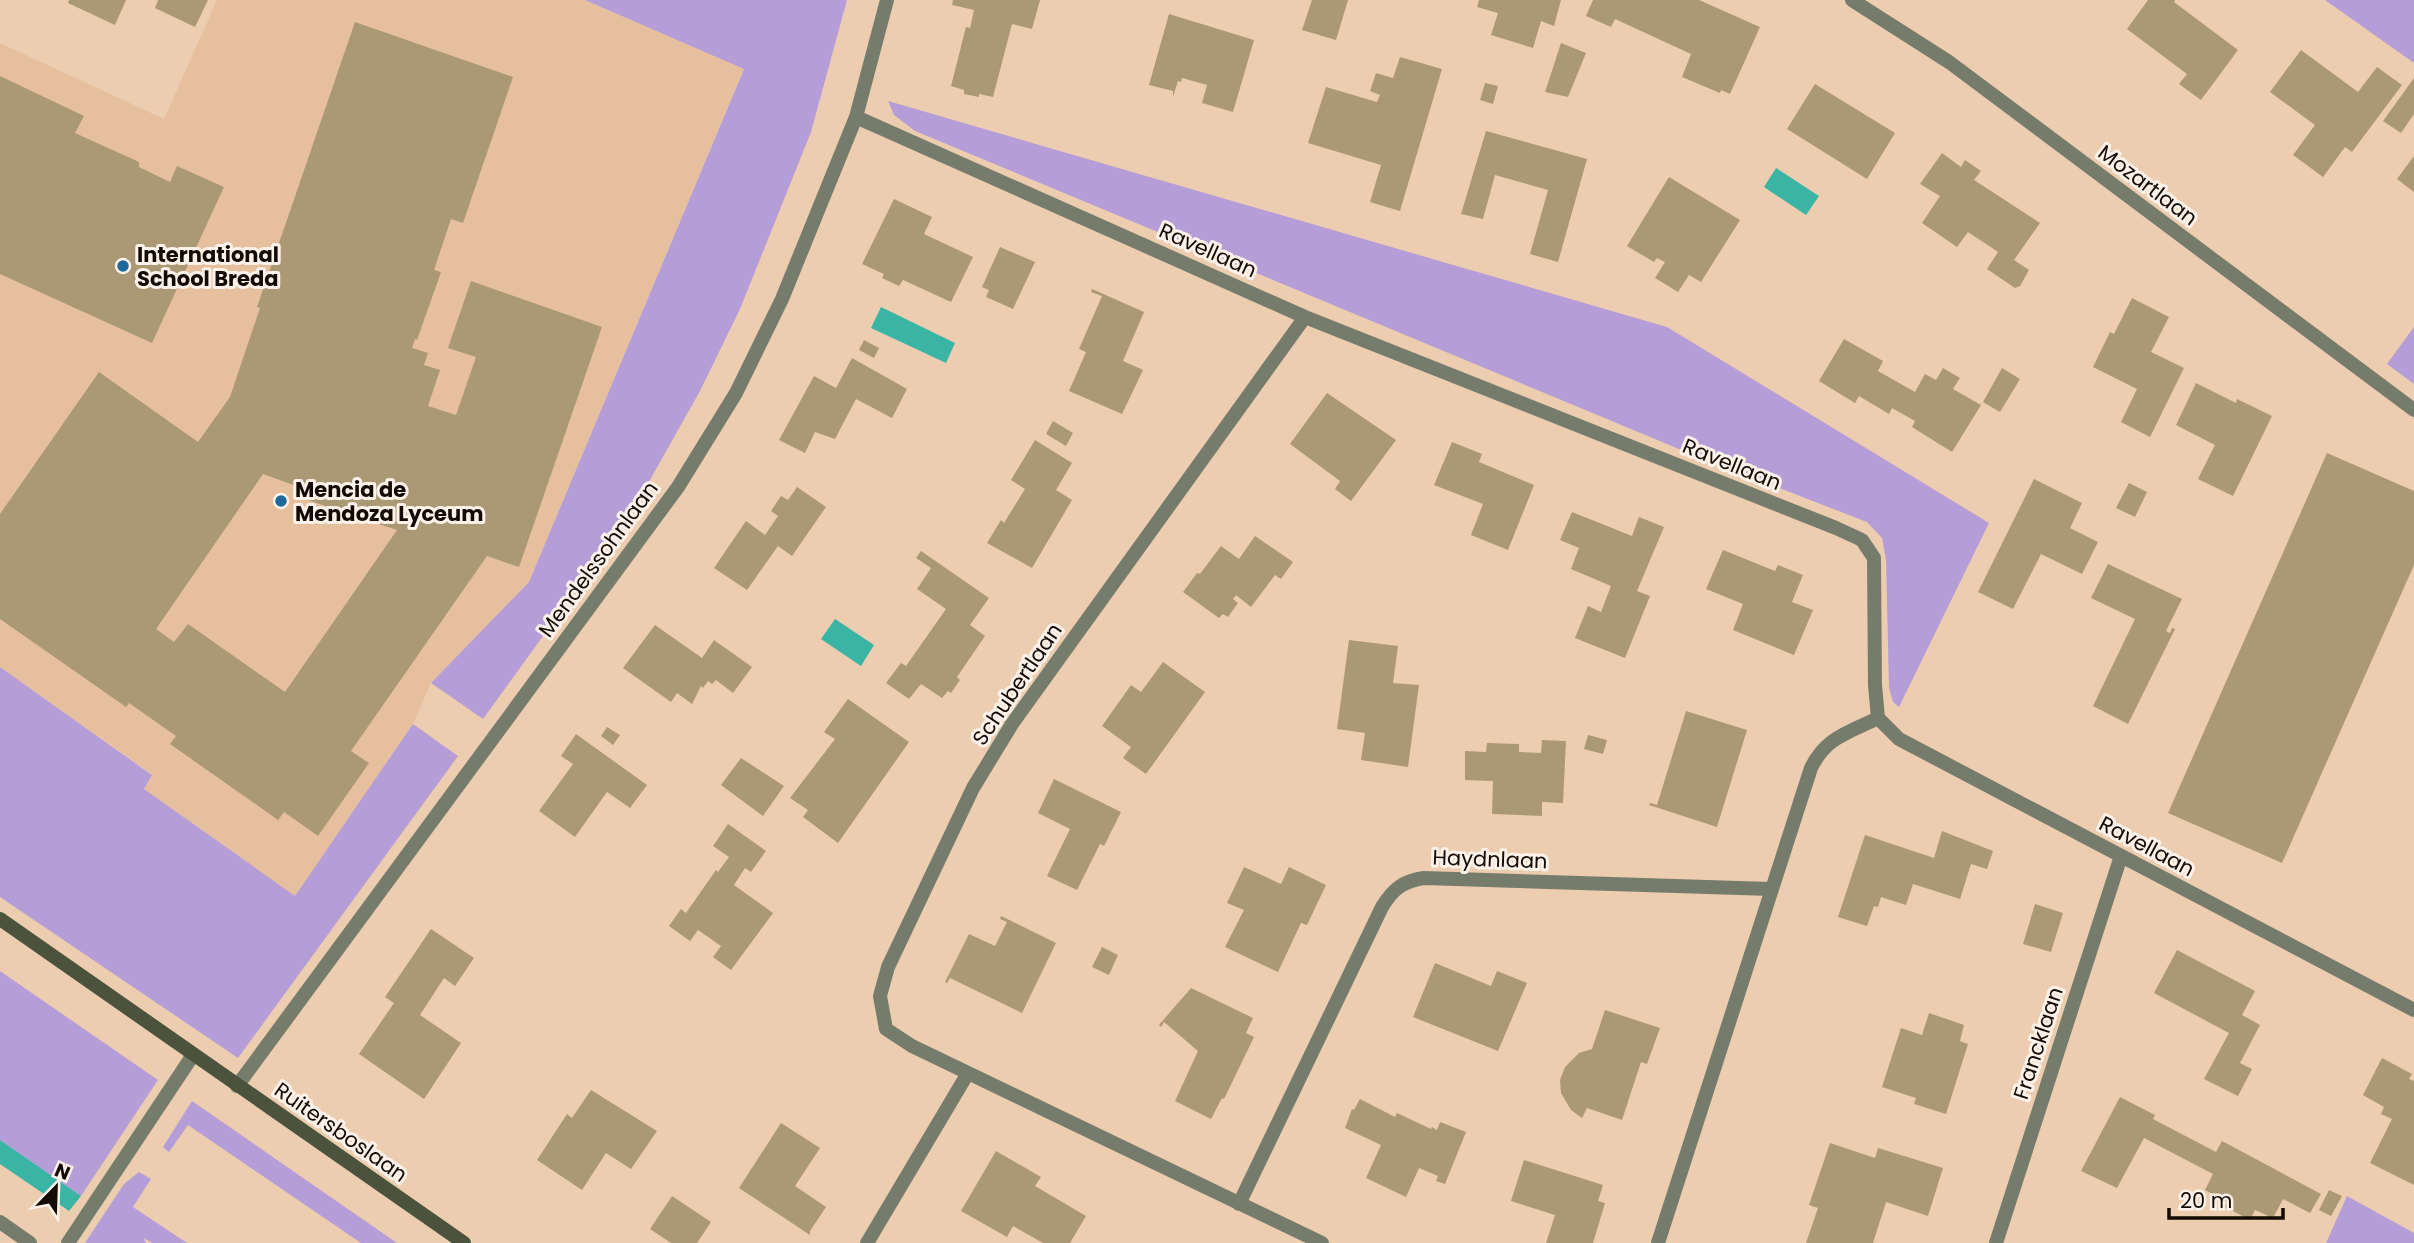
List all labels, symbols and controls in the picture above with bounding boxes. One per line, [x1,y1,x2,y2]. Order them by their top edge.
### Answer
street label: Mozartlaan [2092,138,2204,232]
street label: Ravellaan [1155,216,1261,284]
place label: International School Breda [137,240,279,293]
marker: International School Breda [115,258,131,274]
street label: Ravellaan [1678,431,1786,497]
place label: Mencia de Mendoza Lyceum [295,475,483,528]
street label: Mendelssohnlaan [532,475,664,643]
marker: Mencia de Mendoza Lyceum [273,493,289,509]
street label: Schubertlaan [965,617,1069,751]
street label: Ravellaan [2094,809,2200,883]
street label: Haydnlaan [1432,842,1548,876]
street label: Francklaan [2006,983,2070,1103]
street label: Ruitersboslaan [269,1075,413,1189]
north arrow [21,1152,91,1222]
text: N [51,1157,74,1187]
scale bar [2169,1176,2283,1220]
text: 20 m [2180,1186,2233,1215]

